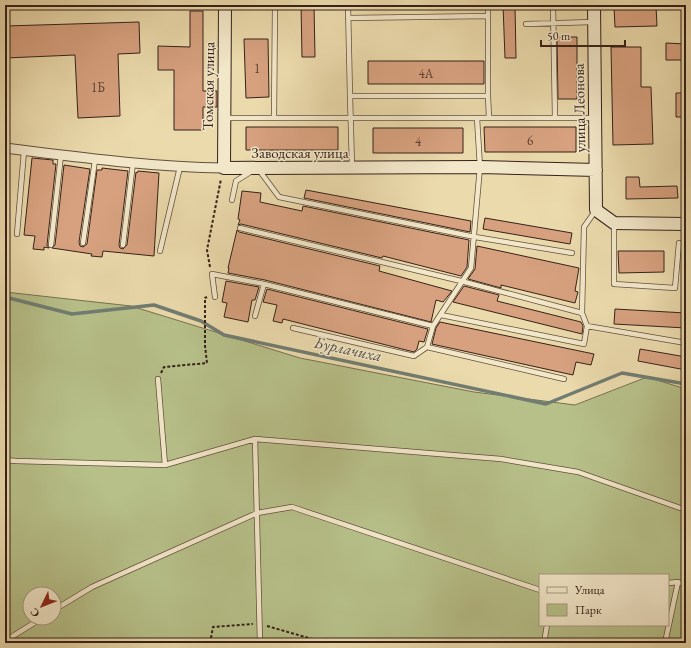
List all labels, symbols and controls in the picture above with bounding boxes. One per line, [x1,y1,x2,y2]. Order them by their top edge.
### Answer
scale bar [541,22,625,48]
text: 50 m [547,28,571,44]
street label: Томская улица [198,41,218,130]
house number: 1 [254,60,260,77]
street label: улица Леонова [569,63,589,153]
house number: 4А [418,65,435,82]
house number: 1Б [91,79,105,96]
house number: 6 [527,132,533,149]
house number: 4 [415,133,422,150]
street label: Заводская улица [251,143,349,162]
water label: Бурлачиха [311,331,384,366]
legend [539,574,669,626]
text: Улица [574,582,605,598]
north arrow [22,586,62,626]
text: Парк [575,602,602,618]
text: С [27,605,42,620]

